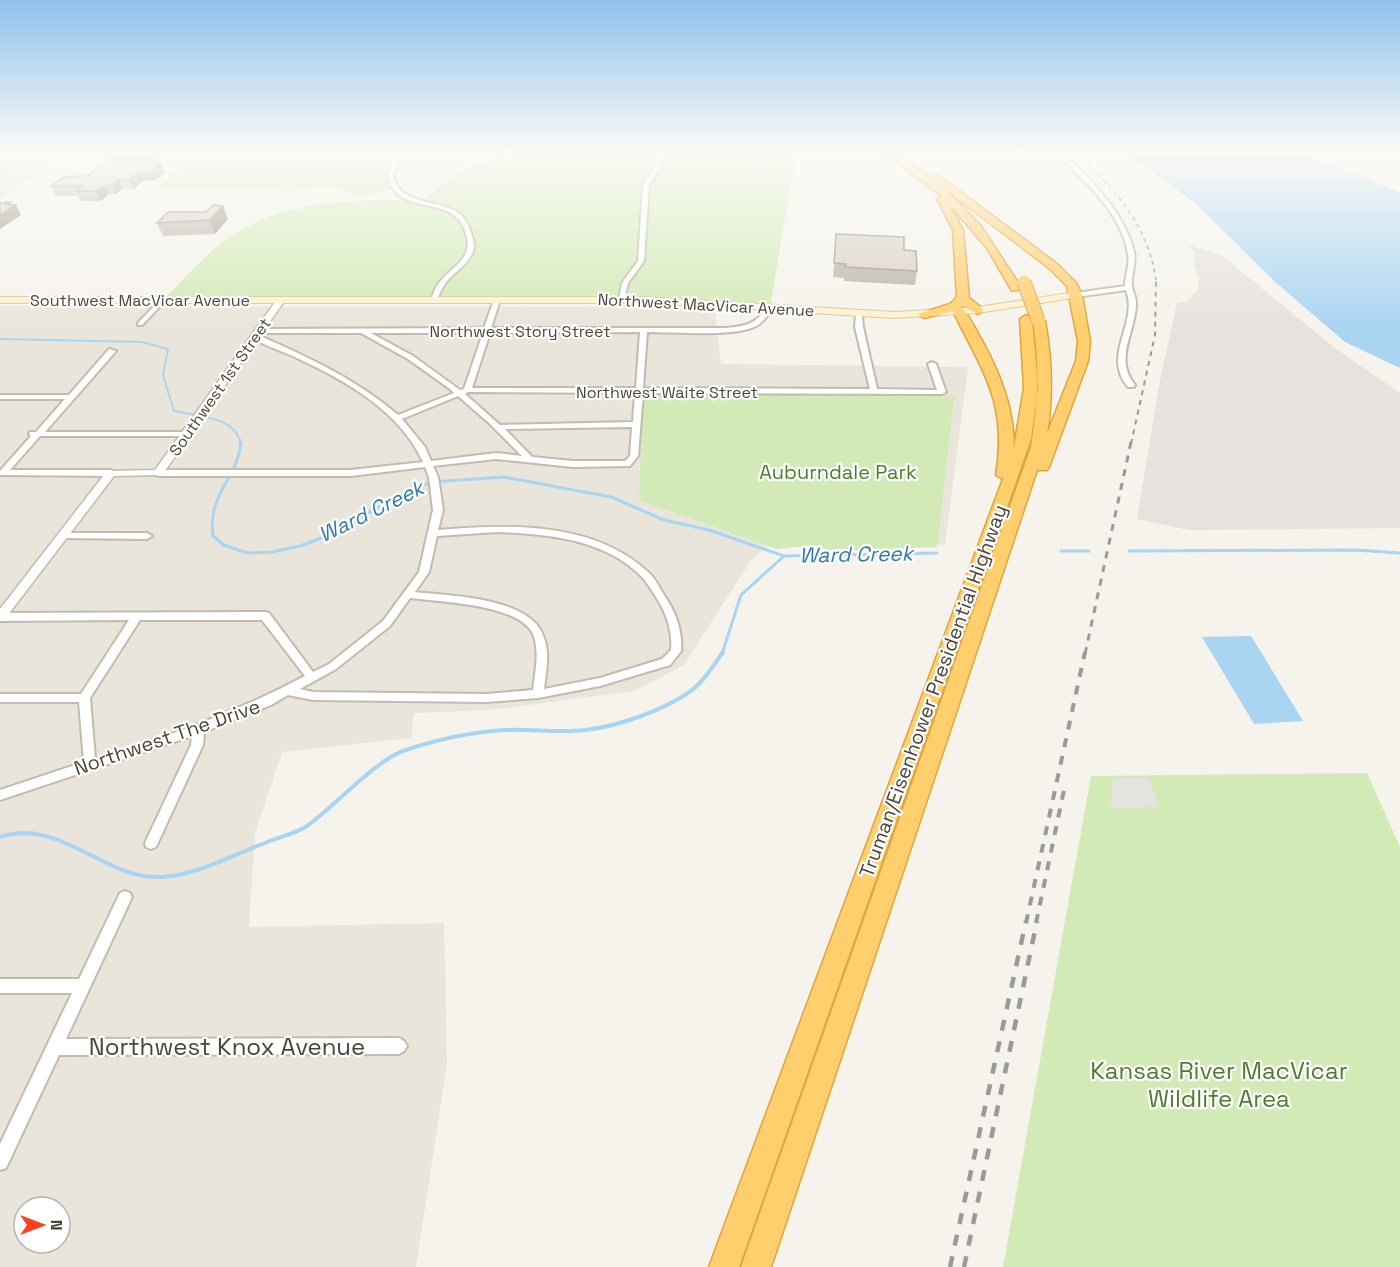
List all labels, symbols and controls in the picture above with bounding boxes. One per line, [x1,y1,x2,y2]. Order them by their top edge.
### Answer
street label: Northwest MacVicar Avenue [597,289,815,321]
street label: Southwest MacVicar Avenue [30,290,250,311]
street label: Southwest 1st Street [164,314,276,460]
street label: Northwest Story Street [429,321,611,342]
street label: Northwest Waite Street [576,382,758,403]
park label: Auburndale Park [759,459,917,485]
water label: Ward Creek [314,473,431,548]
street label: Truman/Eisenhower Presidential Highway [853,501,1013,881]
water label: Ward Creek [799,539,916,568]
street label: Northwest The Drive [70,693,264,781]
street label: Northwest Knox Avenue [89,1031,365,1062]
park label: Kansas River MacVicar Wildlife Area [1090,1055,1348,1114]
north arrow [12,1195,72,1255]
text: N [46,1220,67,1230]

